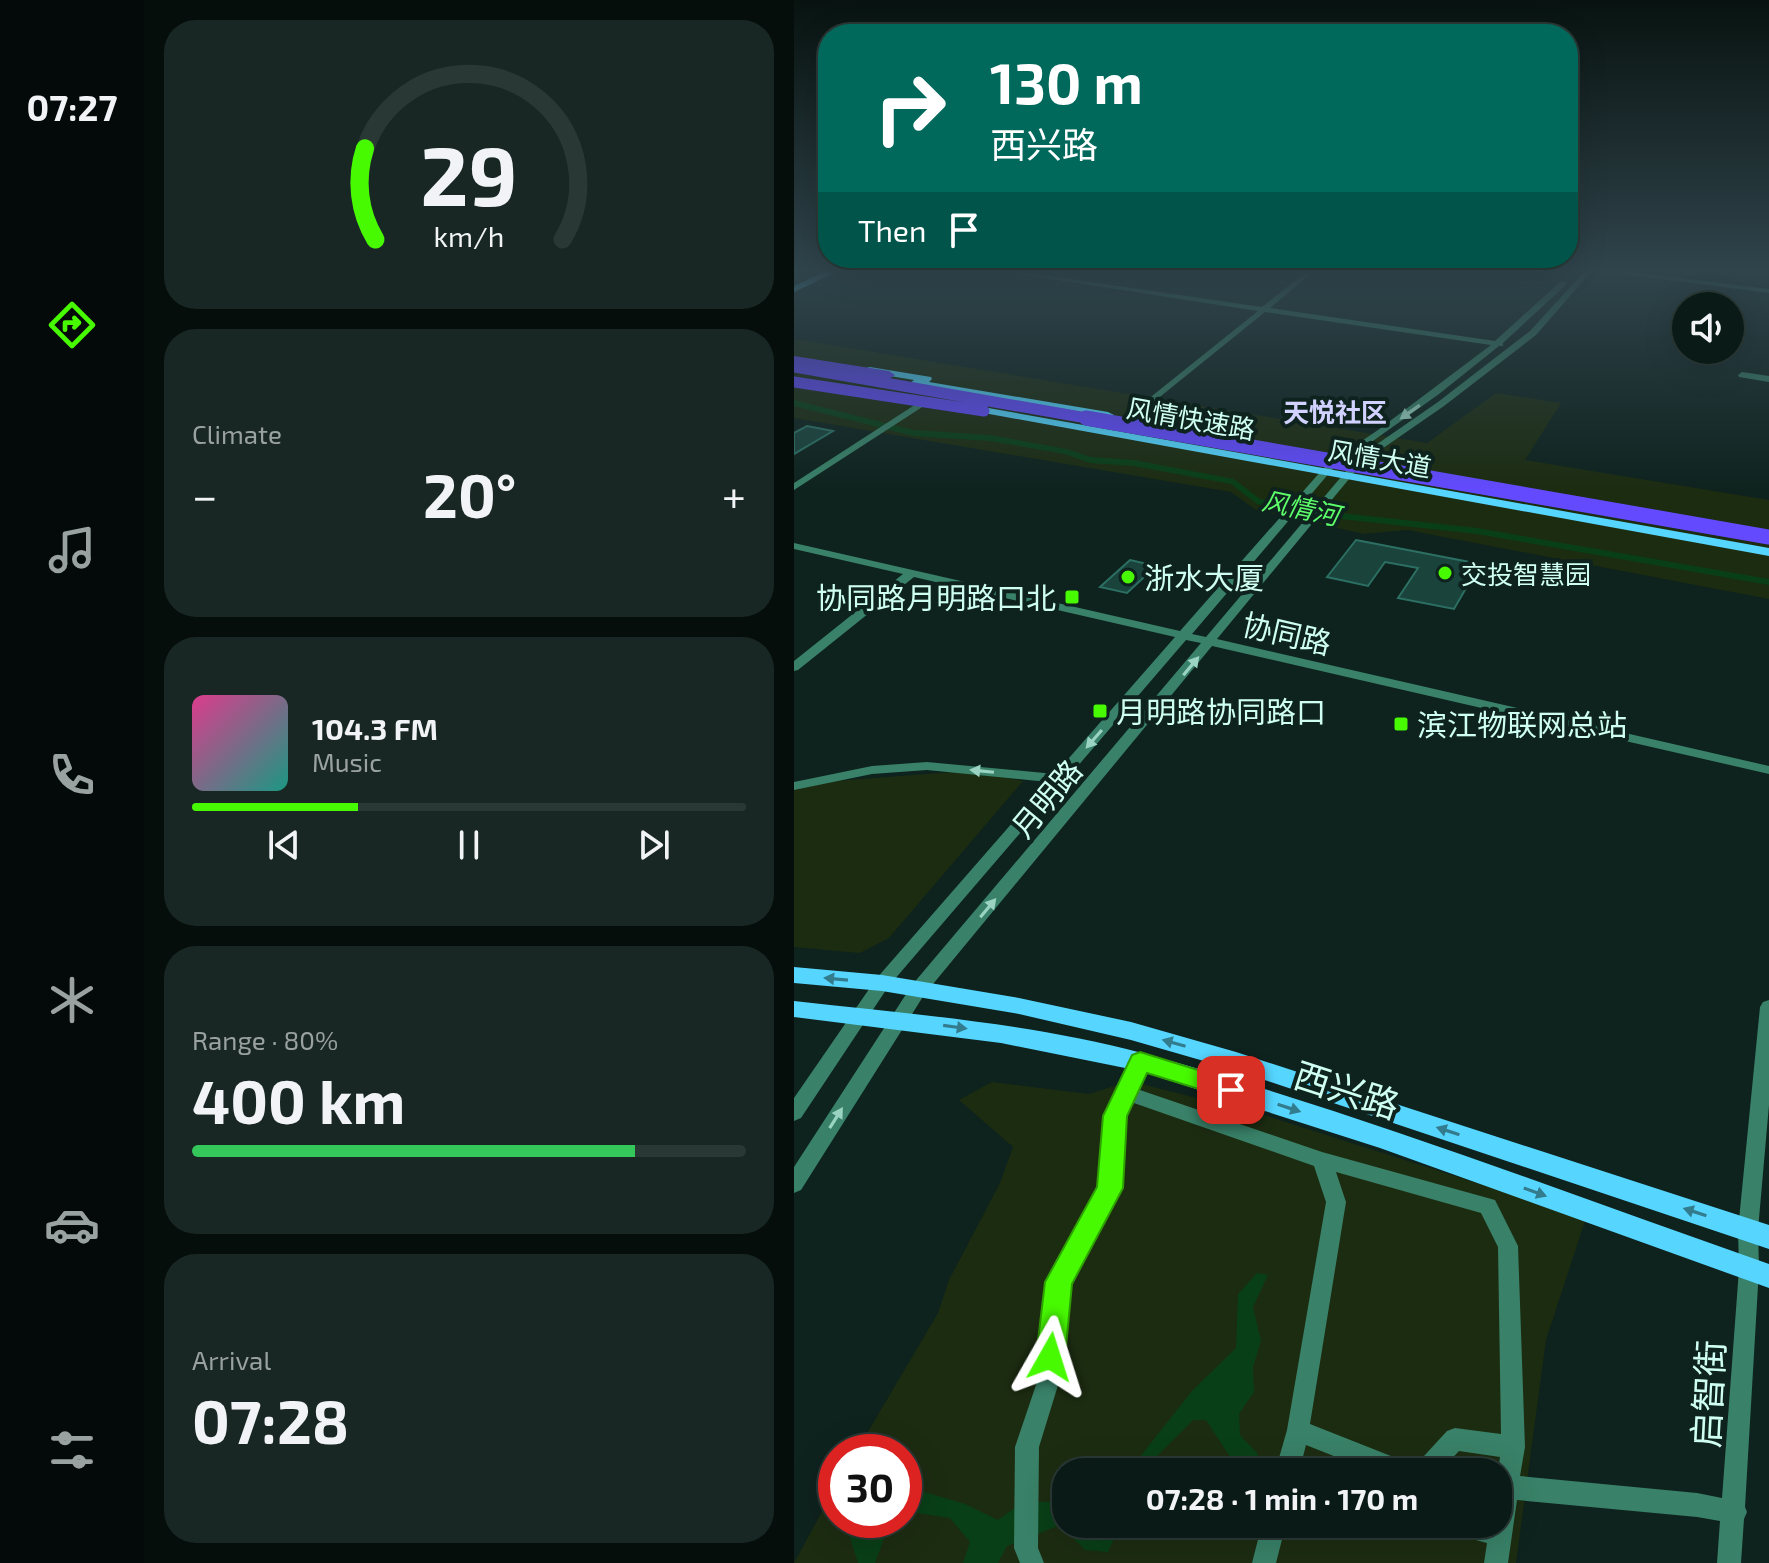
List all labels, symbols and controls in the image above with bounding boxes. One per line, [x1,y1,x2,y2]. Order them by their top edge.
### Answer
text: 130 m [990,48,1143,115]
icon: right [858,56,962,160]
text: 07:27 [27,85,117,128]
text: 西兴路 [990,122,1098,165]
text: 29 [420,123,518,223]
icon: arrive [942,208,986,252]
text: Then [858,212,926,248]
text: km/h [434,218,504,253]
map controls [1672,292,1744,364]
button: sound [1672,292,1744,364]
icon: directions [44,297,100,353]
street label: 风情快速路 [1124,391,1258,445]
district label: 天悦社区 [1283,396,1387,427]
one-way arrow [1399,404,1420,419]
text: Climate [192,418,282,449]
street label: 风情大道 [1326,434,1434,482]
text: 20° [423,458,516,530]
text: − [192,468,218,521]
text: + [722,468,746,521]
water label: 风情河 [1260,484,1347,531]
icon: music [44,522,100,578]
place label: 交投智慧园 [1461,558,1591,589]
place label: 浙水大厦 [1144,559,1264,595]
marker: 交投智慧园 [1436,564,1454,582]
marker: 浙水大厦 [1119,568,1137,586]
place label: 协同路月明路口北 [816,579,1056,615]
marker: 协同路月明路口北 [1063,588,1081,606]
street label: 协同路 [1239,605,1335,661]
one-way arrow [1182,656,1199,676]
place label: 月明路协同路口 [1116,693,1326,729]
marker: 月明路协同路口 [1091,702,1109,720]
place label: 滨江物联网总站 [1417,706,1627,742]
text: 104.3 FM [312,710,438,746]
marker: 滨江物联网总站 [1392,715,1410,733]
one-way arrow [1086,729,1103,749]
text: Music [312,746,382,777]
icon: phone [44,747,100,803]
street label: 月明路 [1003,752,1089,844]
one-way arrow [969,764,994,777]
icon: previous [262,823,306,867]
icon: pause [447,823,491,867]
icon: next [632,823,676,867]
one-way arrow [979,898,996,918]
icon: climate [44,972,100,1028]
one-way arrow [823,972,848,985]
one-way arrow [943,1021,968,1034]
text: Range · 80% [192,1024,338,1055]
one-way arrow [1161,1036,1185,1049]
street label: 西兴路 [1289,1052,1405,1126]
pin [1197,1056,1265,1124]
text: 400 km [192,1064,405,1136]
icon: arrive [1209,1068,1253,1112]
one-way arrow [1277,1102,1301,1114]
one-way arrow [828,1108,843,1129]
one-way arrow [1436,1124,1460,1136]
one-way arrow [1523,1187,1547,1199]
icon: car [44,1197,100,1253]
one-way arrow [1683,1205,1707,1218]
position arrow [1008,1315,1092,1399]
street label: 启智街 [1683,1339,1731,1449]
text: Arrival [192,1344,271,1375]
text: 07:28 [192,1384,349,1456]
icon: filters [44,1422,100,1478]
speed limit sign: 30 [818,1434,922,1538]
text: 07:28 · 1 min · 170 m [1146,1480,1418,1516]

